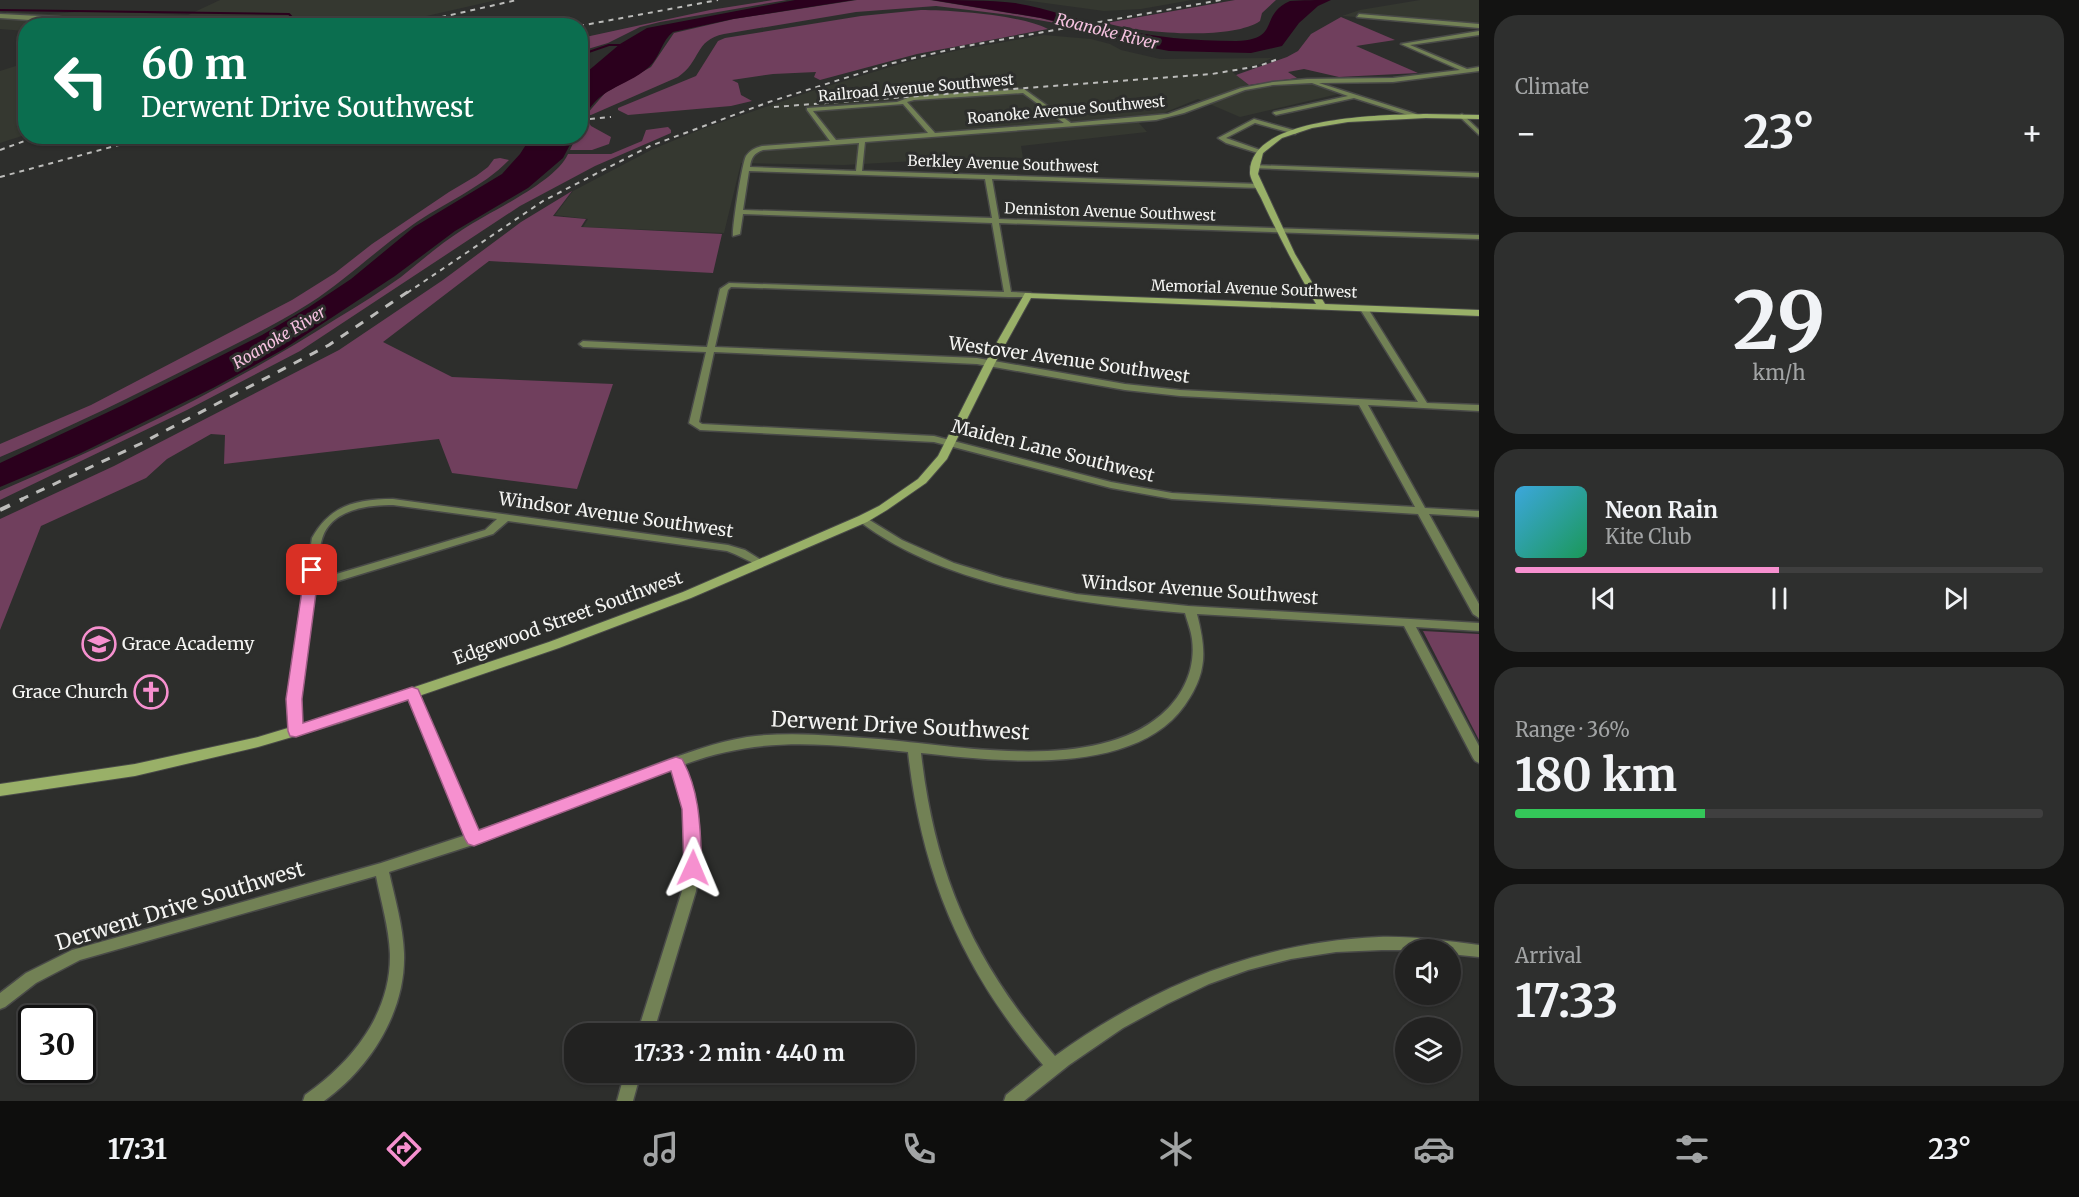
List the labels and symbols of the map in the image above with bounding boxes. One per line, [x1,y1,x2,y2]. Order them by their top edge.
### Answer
water label: Roanoke River [1054,9,1161,54]
street label: Railroad Avenue Southwest [817,69,1015,106]
street label: Roanoke Avenue Southwest [966,91,1166,128]
street label: Berkley Avenue Southwest [907,151,1099,176]
street label: Denniston Avenue Southwest [1004,198,1216,225]
street label: Memorial Avenue Southwest [1151,275,1358,302]
water label: Roanoke River [229,301,330,373]
street label: Westover Avenue Southwest [946,331,1191,388]
street label: Maiden Lane Southwest [949,414,1157,487]
street label: Windsor Avenue Southwest [496,486,735,542]
pin [286,544,337,595]
street label: Edgewood Street Southwest [450,565,686,670]
street label: Windsor Avenue Southwest [1080,570,1319,609]
school or university icon: Grace Academy [81,626,117,662]
place label: Grace Academy [122,632,255,655]
church icon: Grace Church [133,674,169,710]
place label: Grace Church [12,680,128,703]
street label: Derwent Drive Southwest [770,705,1030,746]
position arrow [661,836,725,900]
street label: Derwent Drive Southwest [52,855,308,956]
speed limit sign: 30 [18,1005,96,1083]

